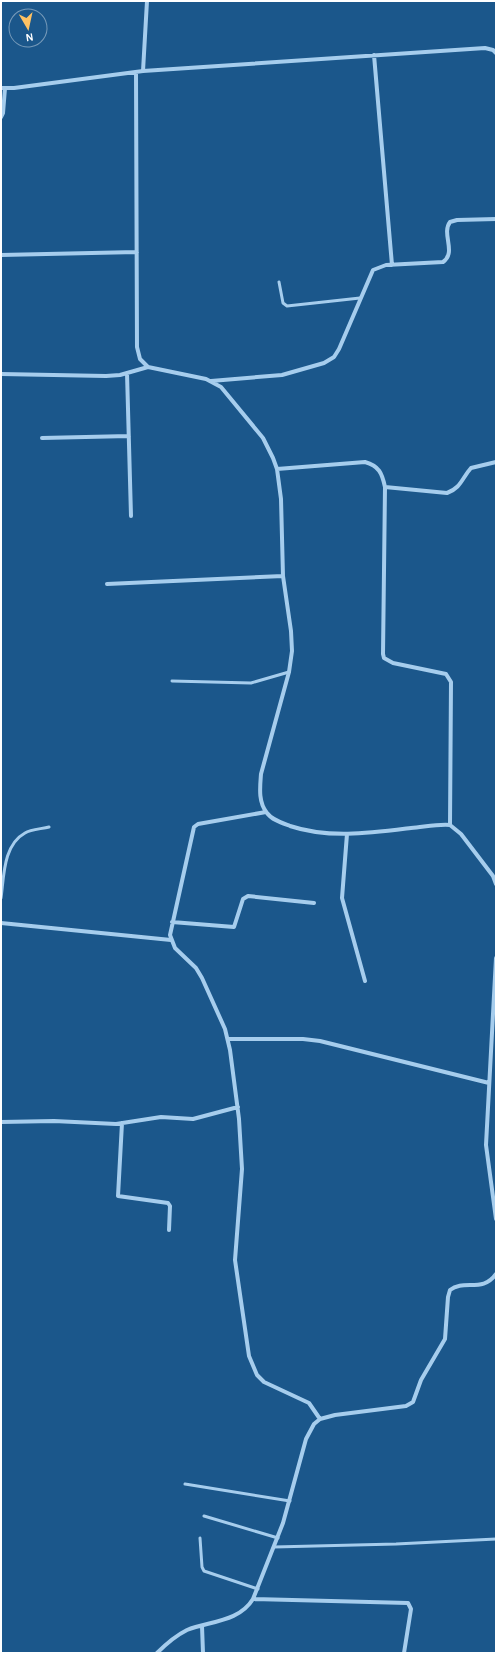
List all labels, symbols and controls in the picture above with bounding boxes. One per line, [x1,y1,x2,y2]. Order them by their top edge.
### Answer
north arrow [8,8,48,48]
text: N [25,31,34,43]

